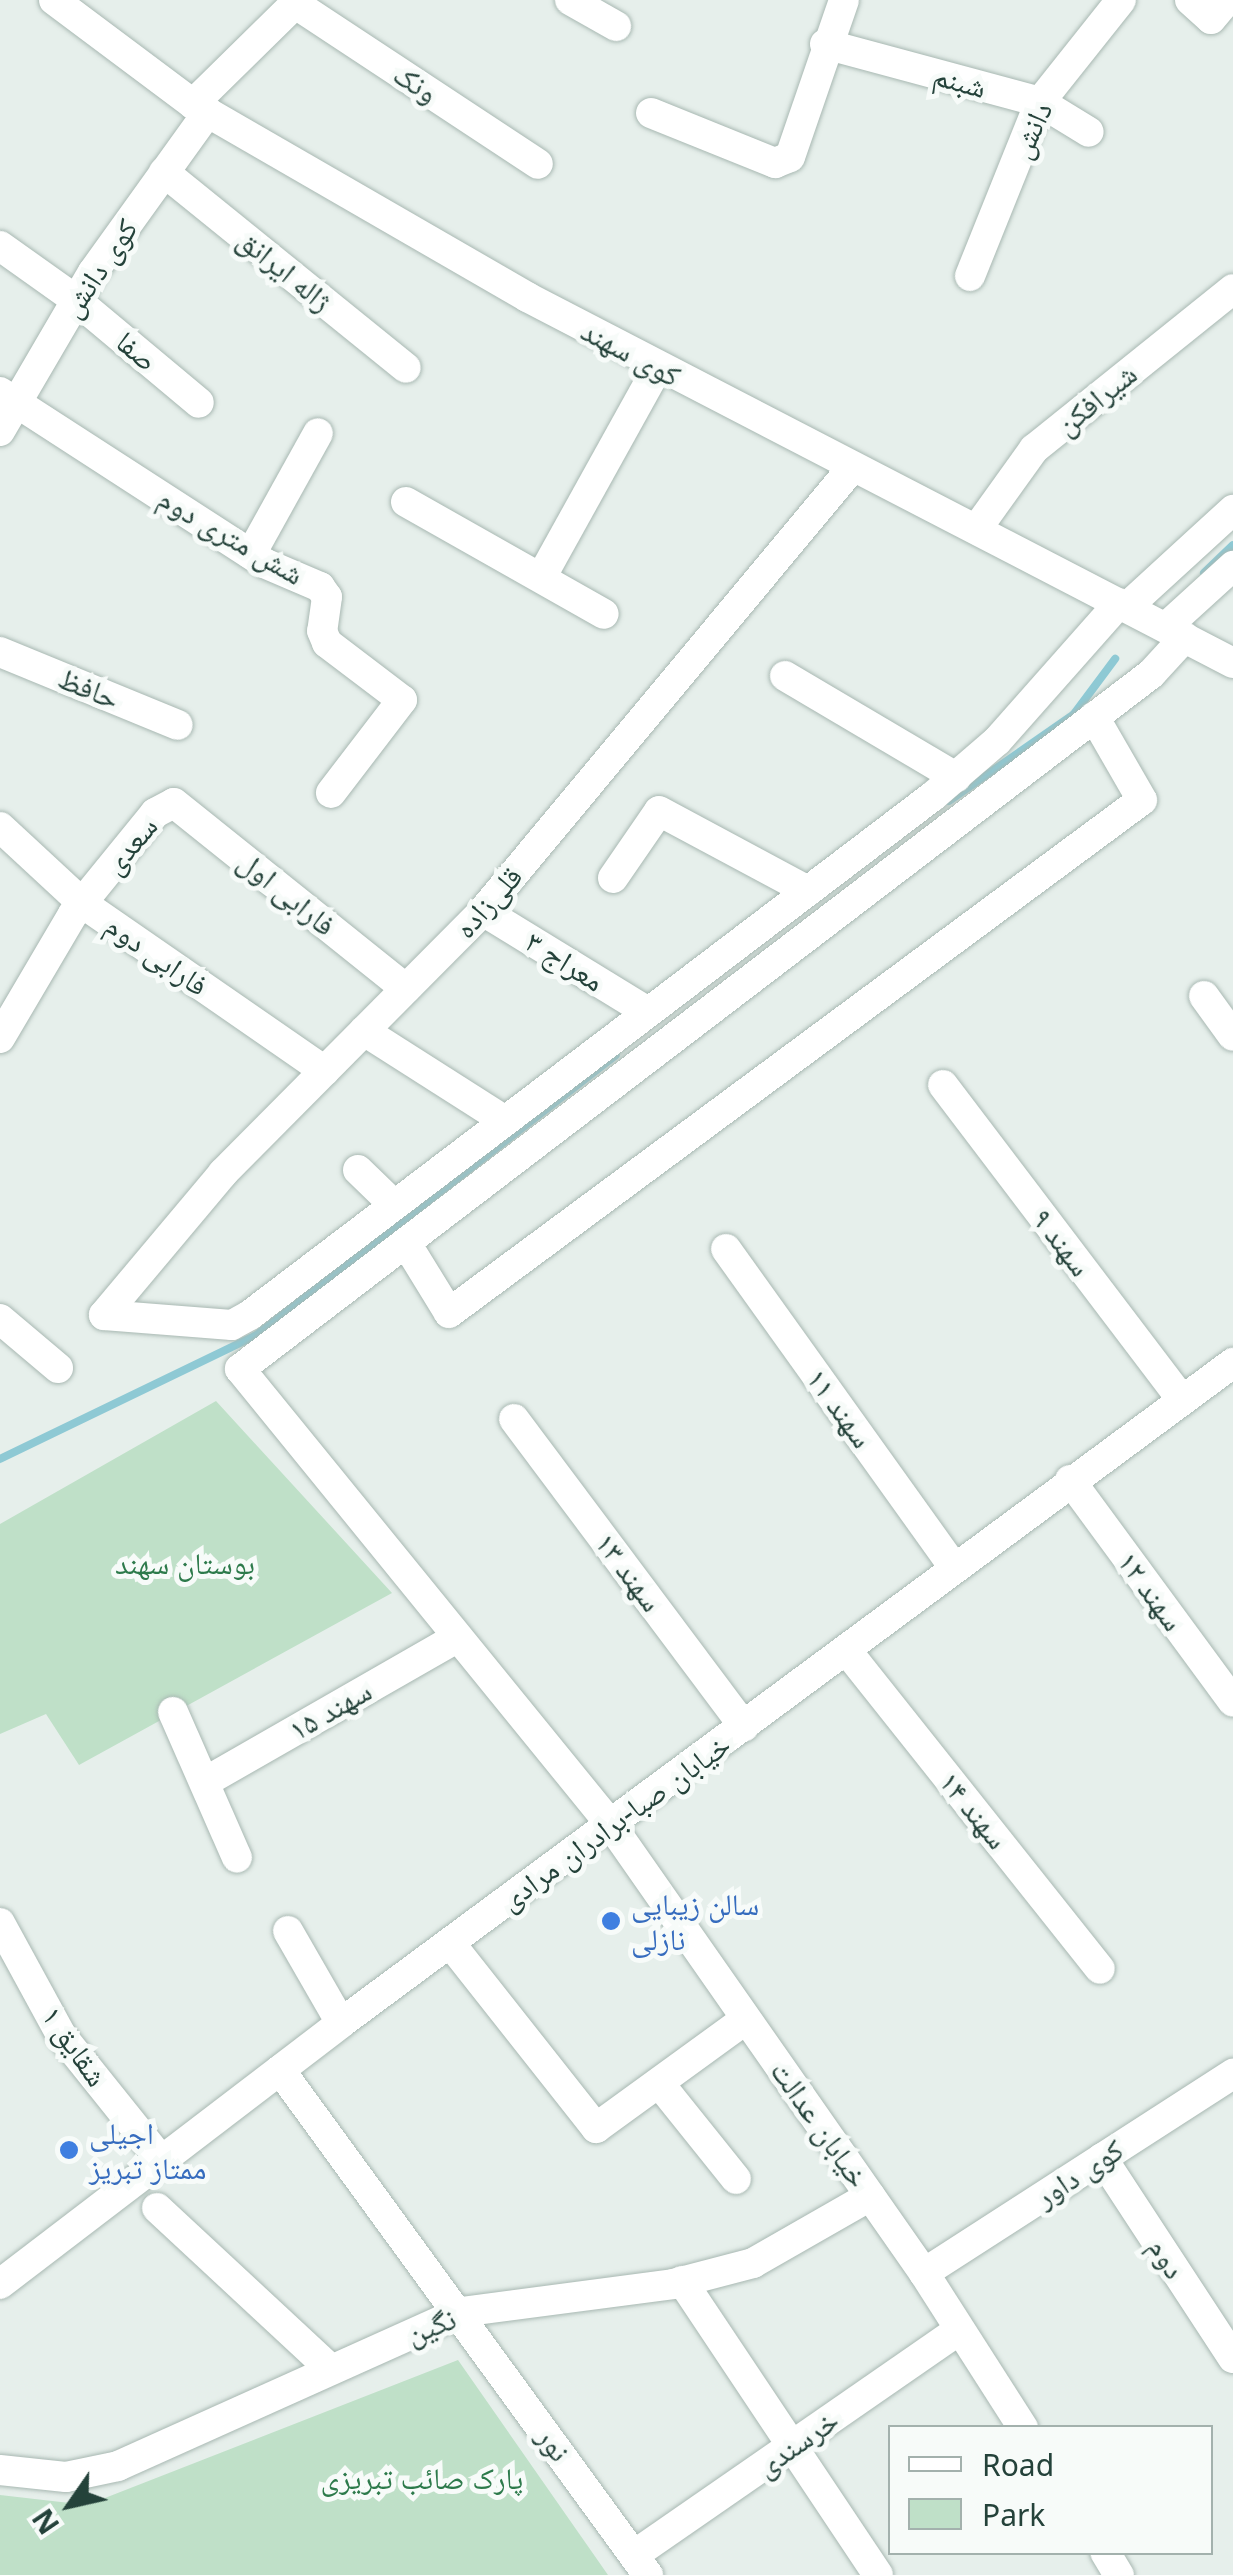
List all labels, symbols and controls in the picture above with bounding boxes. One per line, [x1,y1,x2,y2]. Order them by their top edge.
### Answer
street label: ونک [387,55,445,111]
street label: شبنم [930,57,990,105]
street label: دانش [1002,96,1060,164]
street label: کوی دانش [53,212,145,324]
street label: ژاله ایرانق [231,221,339,319]
street label: کوی سهند [575,312,687,394]
street label: صفا [109,323,165,379]
street label: شیر‌افکن [1048,356,1144,442]
street label: شش متری دوم [152,480,310,592]
street label: حافظ [53,660,125,716]
street label: سعدی [95,809,165,881]
street label: فارابی اول [231,843,343,943]
street label: قلی‌زاده [447,859,529,945]
street label: فارابی دوم [99,907,215,1003]
street label: معراج ۳ [519,923,611,999]
street label: سهند ۹ [1025,1201,1099,1283]
street label: سهند ۱۱ [799,1361,881,1455]
street label: سهند ۱۳ [588,1526,670,1618]
street label: سهند ۱۲ [1110,1544,1192,1638]
park label: بوستان سهند [115,1545,255,1581]
street label: سهند ۱۵ [283,1672,377,1748]
street label: خیابان صبا-برادران مرادی [493,1726,737,1918]
street label: سهند ۱۴ [932,1764,1016,1856]
place label: سالن زیبایی نازلی [631,1886,759,1956]
marker: سالن زیبایی نازلی [600,1910,622,1932]
street label: شقایق ۱ [35,1999,115,2093]
street label: خیابان عدالت [763,2054,877,2194]
place label: اجیلی ممتاز تبریز [89,2115,206,2186]
street label: کوی داور [1028,2131,1130,2215]
marker: اجیلی ممتاز تبریز [58,2139,80,2161]
street label: دوم [1141,2231,1193,2285]
street label: نگین [401,2300,461,2352]
street label: خرسندی [749,2402,845,2484]
street label: نور [529,2420,579,2468]
legend [888,2425,1213,2555]
text: Road [982,2444,1054,2485]
north arrow [20,2455,120,2555]
park label: پارک صائب تبریزی [321,2460,523,2496]
text: Park [982,2494,1045,2535]
text: N [23,2502,67,2542]

